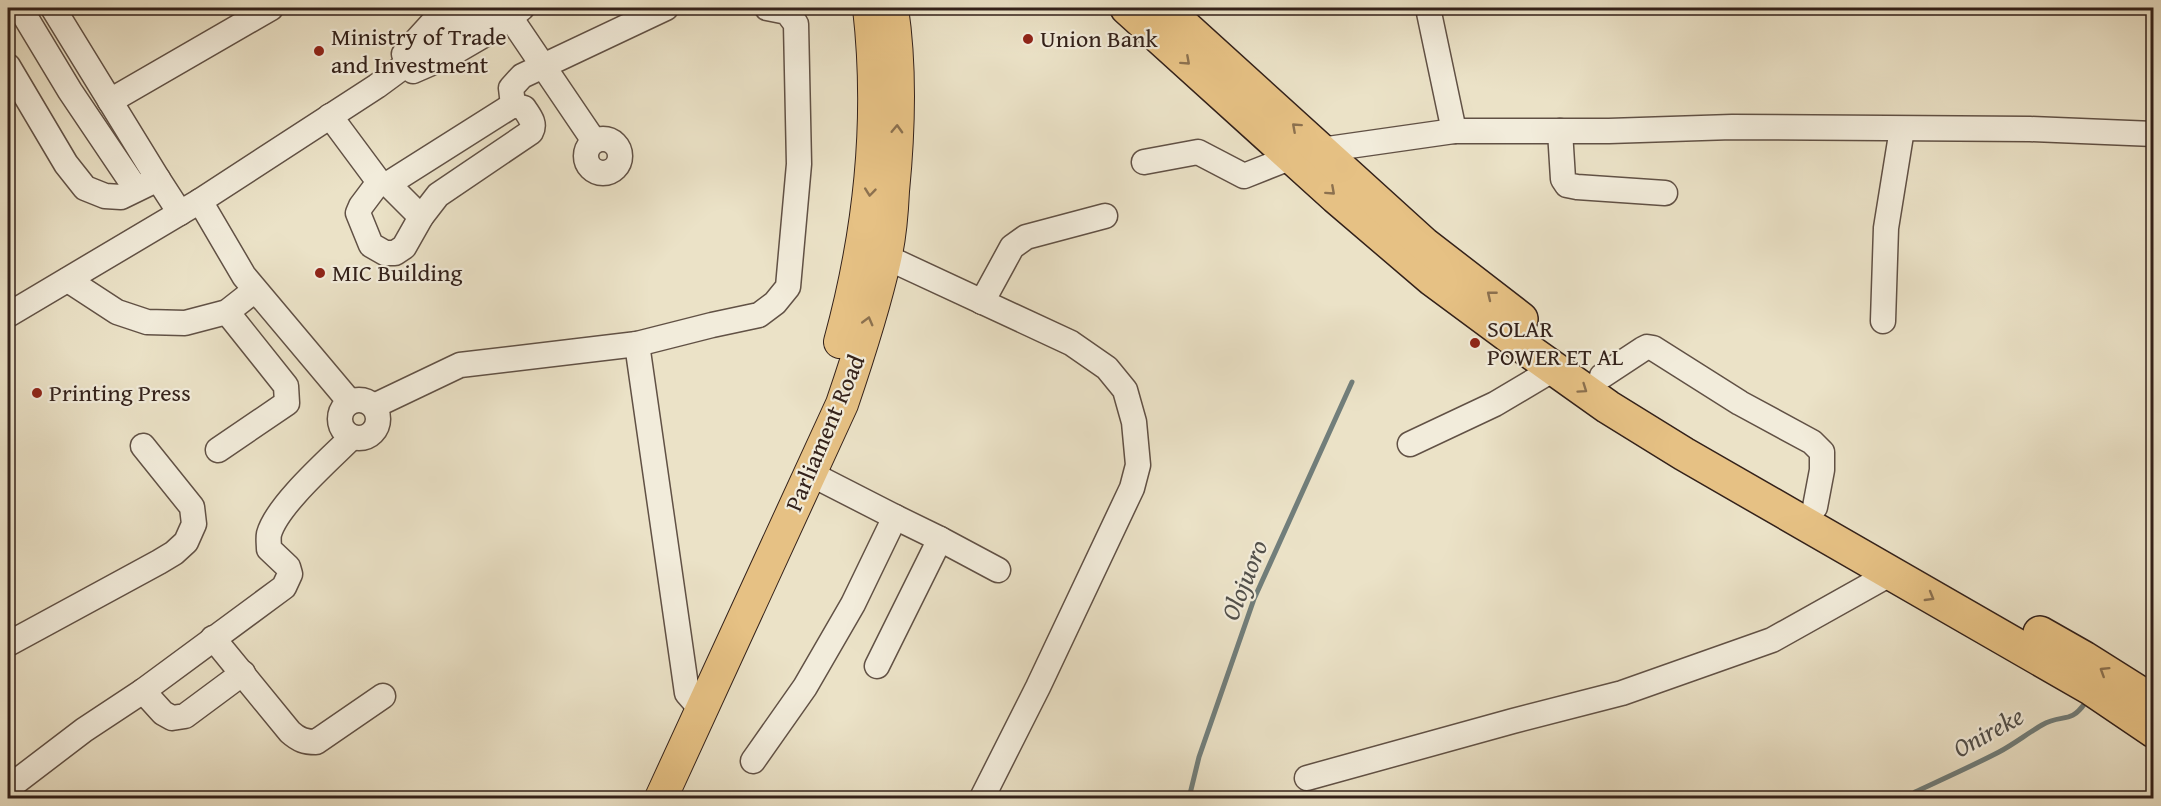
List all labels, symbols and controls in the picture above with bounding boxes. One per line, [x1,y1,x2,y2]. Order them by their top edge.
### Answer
place label: Ministry of Trade and Investment [331,19,507,82]
place label: Union Bank [1040,21,1158,56]
marker: Union Bank [1021,32,1035,46]
marker: Ministry of Trade and Investment [312,44,326,58]
one-way arrow [1179,54,1190,65]
one-way arrow [1292,123,1302,134]
one-way arrow [891,125,904,134]
one-way arrow [1324,184,1334,195]
one-way arrow [864,187,877,196]
place label: MIC Building [332,255,462,290]
marker: MIC Building [313,266,327,280]
one-way arrow [1486,292,1497,303]
place label: SOLAR POWER ET AL [1487,311,1624,374]
one-way arrow [861,317,873,327]
marker: SOLAR POWER ET AL [1468,336,1482,350]
street label: Parliament Road [776,349,873,517]
place label: Printing Press [49,375,191,410]
one-way arrow [1576,382,1587,393]
marker: Printing Press [30,386,44,400]
water label: Olojuoro [1210,534,1277,626]
one-way arrow [1924,590,1934,601]
one-way arrow [2100,666,2110,678]
water label: Onireke [1945,696,2030,767]

